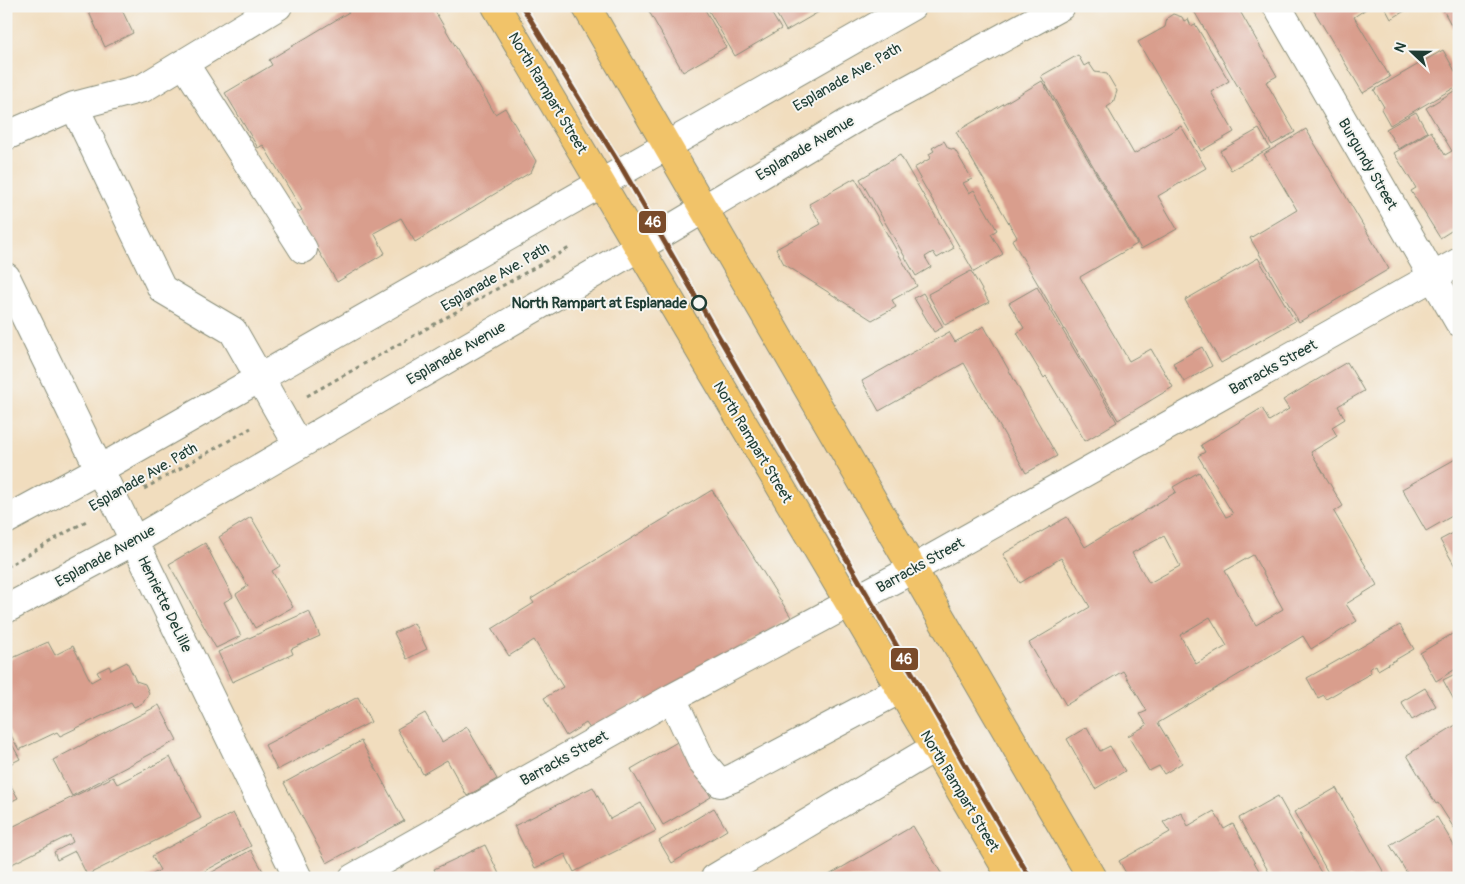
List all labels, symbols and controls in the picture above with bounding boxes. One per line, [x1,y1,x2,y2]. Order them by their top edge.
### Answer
north arrow [1388,28,1438,78]
street label: North Rampart Street [504,29,592,158]
street label: Esplanade Ave. Path [790,39,905,116]
text: N [1391,40,1410,55]
street label: Esplanade Avenue [753,111,858,185]
street label: Burgundy Street [1334,115,1402,214]
line badge: 46 [638,210,667,234]
text: 46 [645,214,661,231]
street label: Esplanade Ave. Path [438,239,553,316]
place label: North Rampart at Esplanade [512,294,688,313]
marker: North Rampart at Esplanade [691,295,707,311]
street label: Esplanade Avenue [403,317,510,390]
street label: Barracks Street [1226,335,1321,399]
street label: North Rampart Street [709,378,797,507]
street label: Esplanade Ave. Path [86,439,201,516]
street label: Esplanade Avenue [52,521,159,592]
street label: Barracks Street [873,533,968,597]
street label: Henriette DeLille [133,553,196,656]
line badge: 46 [890,647,919,671]
text: 46 [896,651,912,668]
street label: Barracks Street [517,726,612,790]
street label: North Rampart Street [916,727,1004,856]

